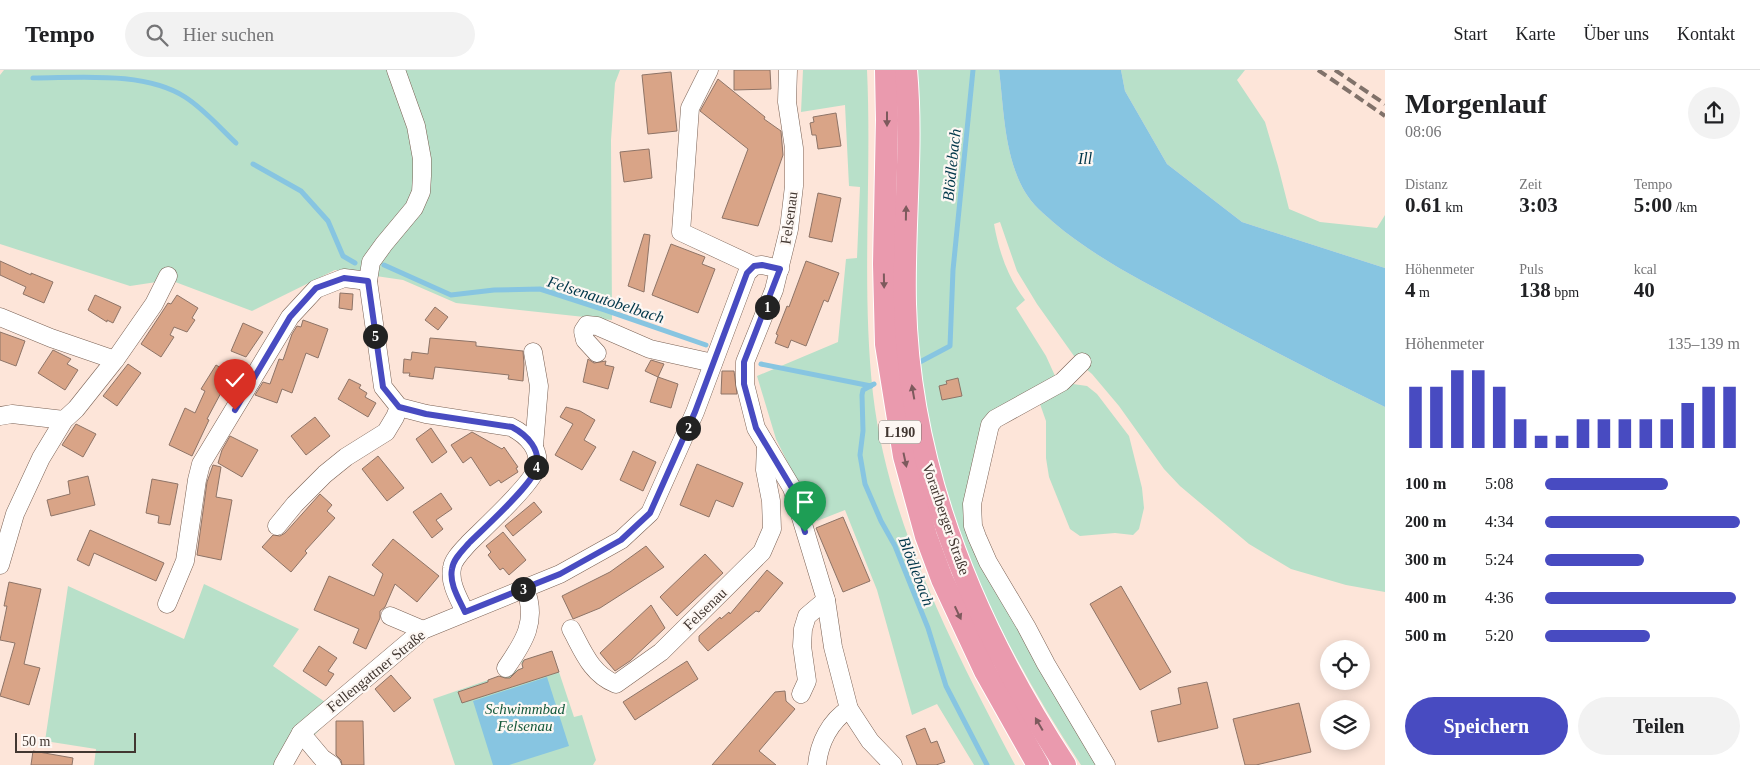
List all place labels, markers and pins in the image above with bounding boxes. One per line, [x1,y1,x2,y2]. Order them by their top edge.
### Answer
pin: 1 [754,294,780,320]
pin: 5 [362,324,388,348]
pin [214,359,256,410]
pin: 2 [676,416,700,440]
pin: 4 [524,454,548,480]
pin [784,481,826,532]
pin: 3 [510,576,536,602]

